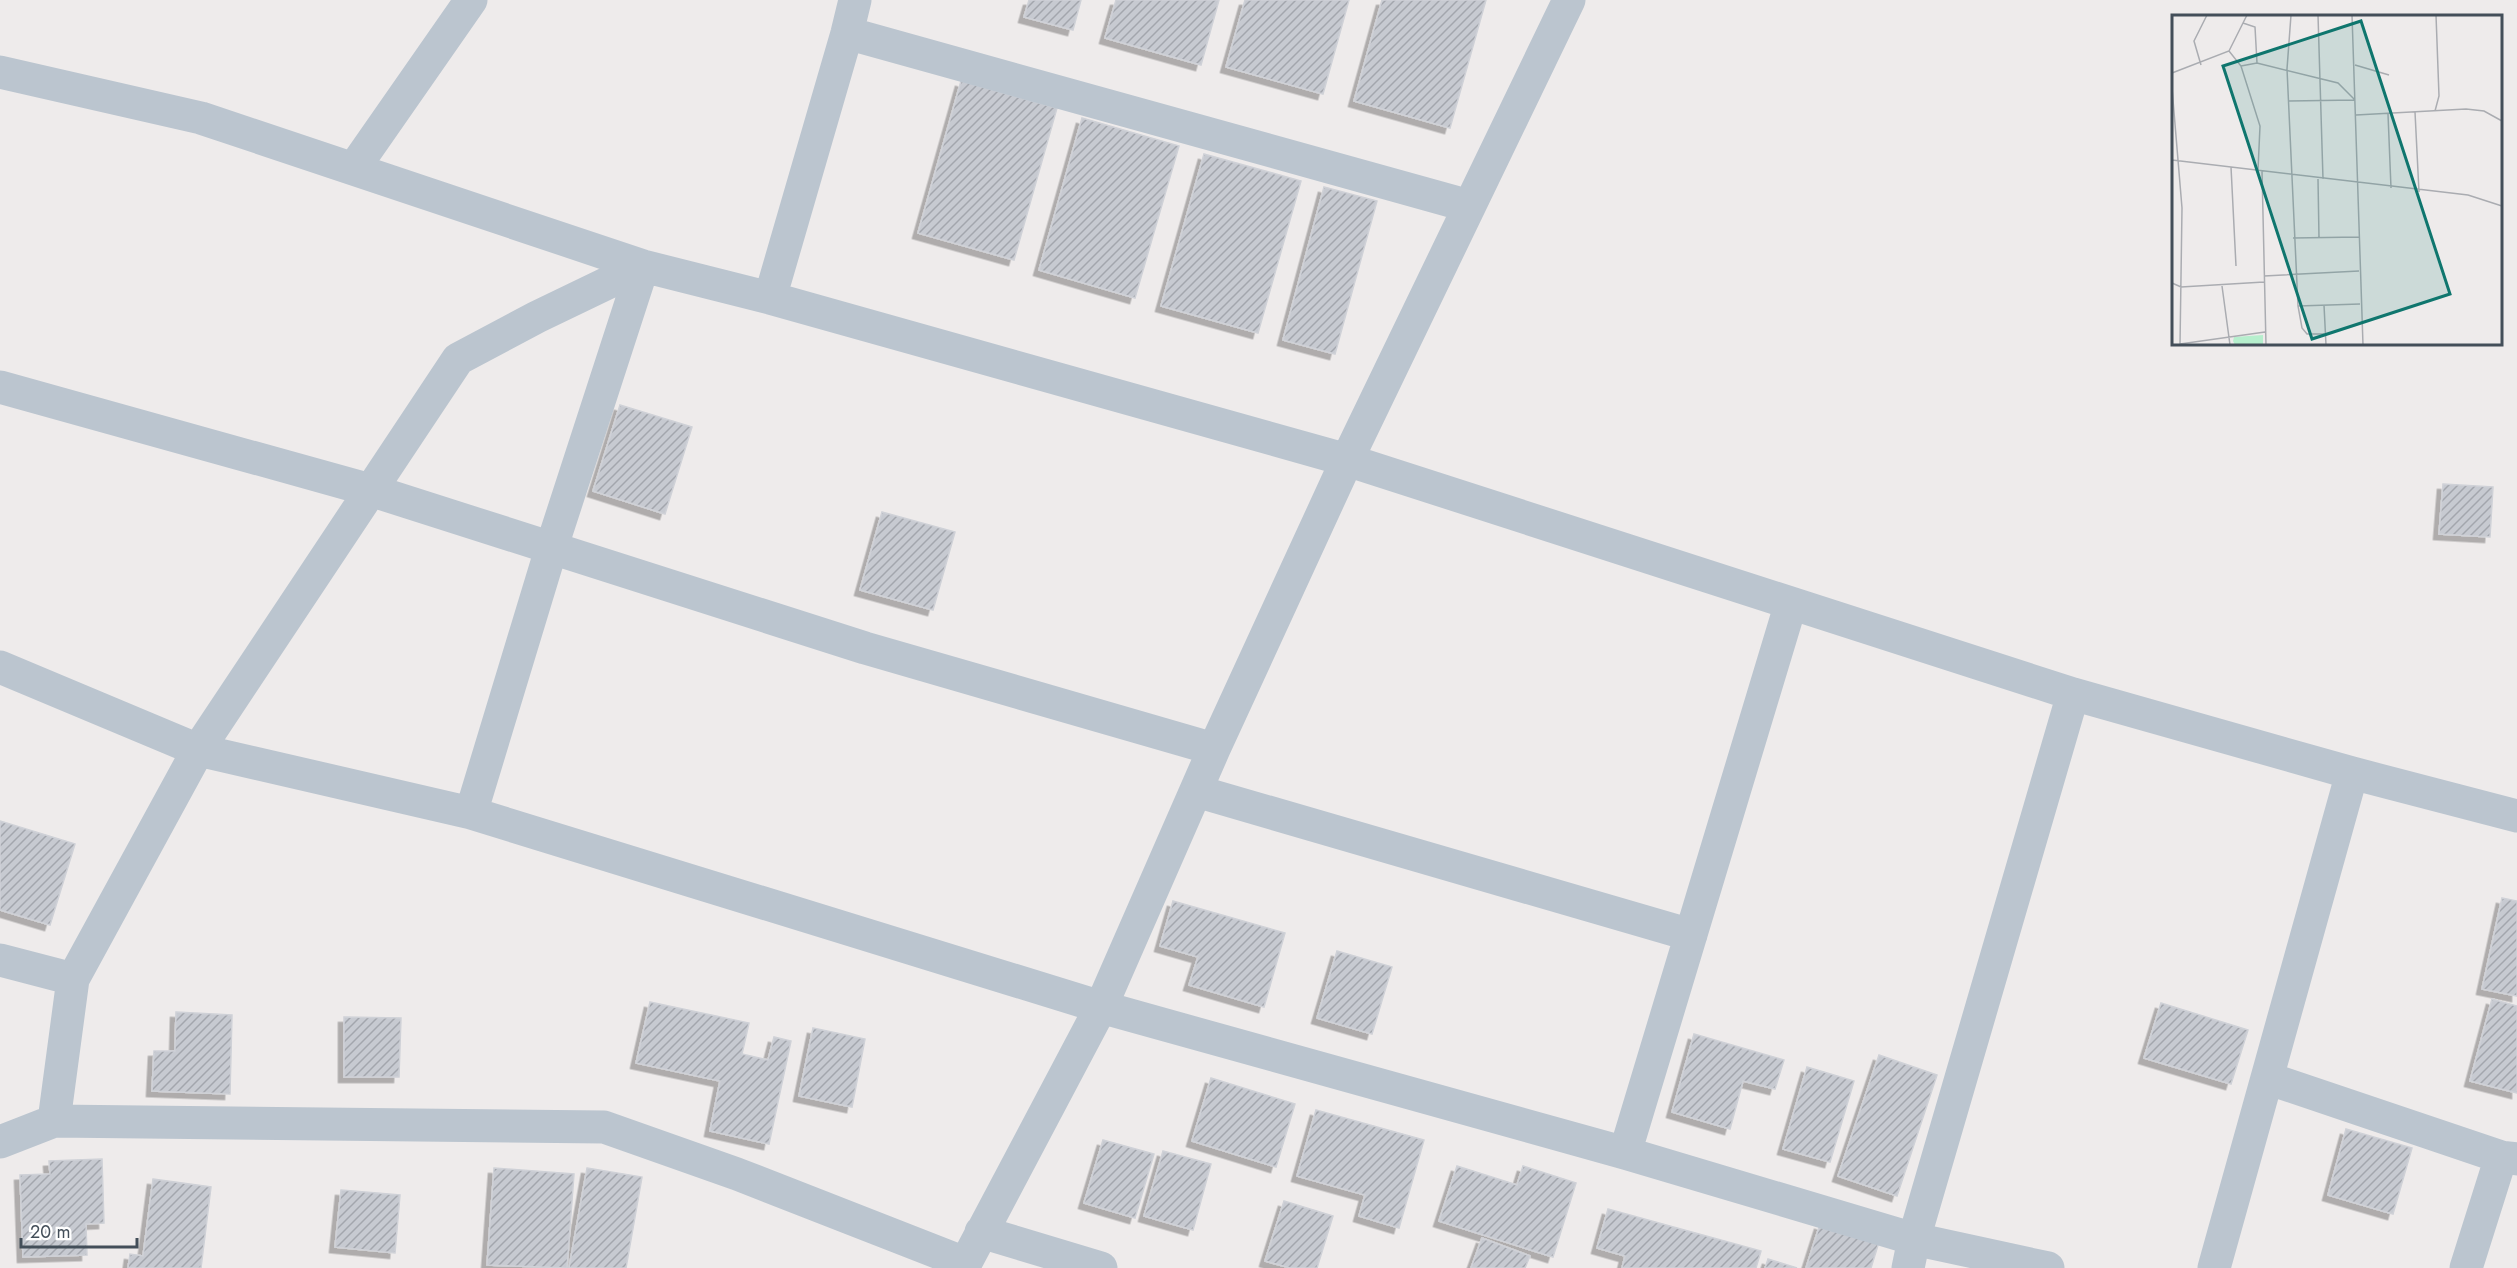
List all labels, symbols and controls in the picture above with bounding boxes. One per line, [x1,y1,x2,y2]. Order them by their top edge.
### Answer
inset map [2172,15,2502,345]
scale bar [21,1211,136,1249]
text: 20 m [30,1219,70,1245]

